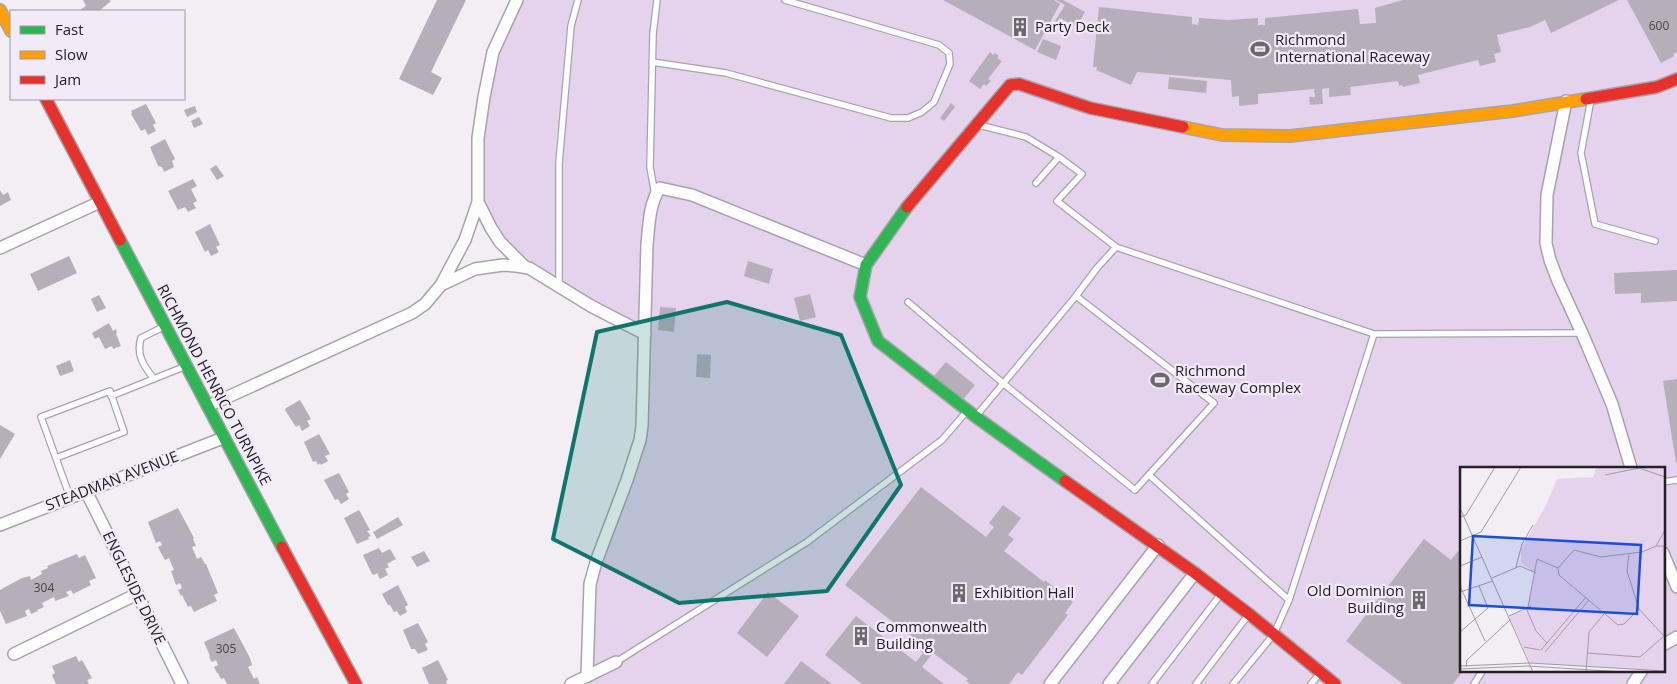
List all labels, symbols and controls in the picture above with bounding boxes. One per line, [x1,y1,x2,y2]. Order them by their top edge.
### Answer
legend [10,10,185,100]
building icon: Party Deck [1009,16,1031,38]
place label: Party Deck [1035,16,1110,36]
house number: 600 [1649,17,1669,34]
text: Fast [55,19,84,39]
place label: Richmond International Raceway [1275,29,1430,66]
sports icon: Richmond International Raceway [1249,38,1271,60]
text: Slow [55,44,88,64]
text: Jam [53,69,81,89]
street label: RICHMOND HENRICO TURNPIKE [153,281,276,488]
place label: Richmond Raceway Complex [1175,360,1301,397]
sports icon: Richmond Raceway Complex [1149,369,1171,391]
street label: STEADMAN AVENUE [42,446,181,515]
inset map [1460,467,1664,672]
street label: ENGLESIDE DRIVE [99,528,171,648]
house number: 304 [34,579,54,596]
place label: Old Dominion Building [1307,580,1404,617]
building icon: Exhibition Hall [948,582,970,604]
place label: Exhibition Hall [974,582,1074,602]
building icon: Old Dominion Building [1408,589,1430,611]
place label: Commonwealth Building [876,616,987,653]
building icon: Commonwealth Building [850,625,872,647]
house number: 305 [216,640,236,657]

